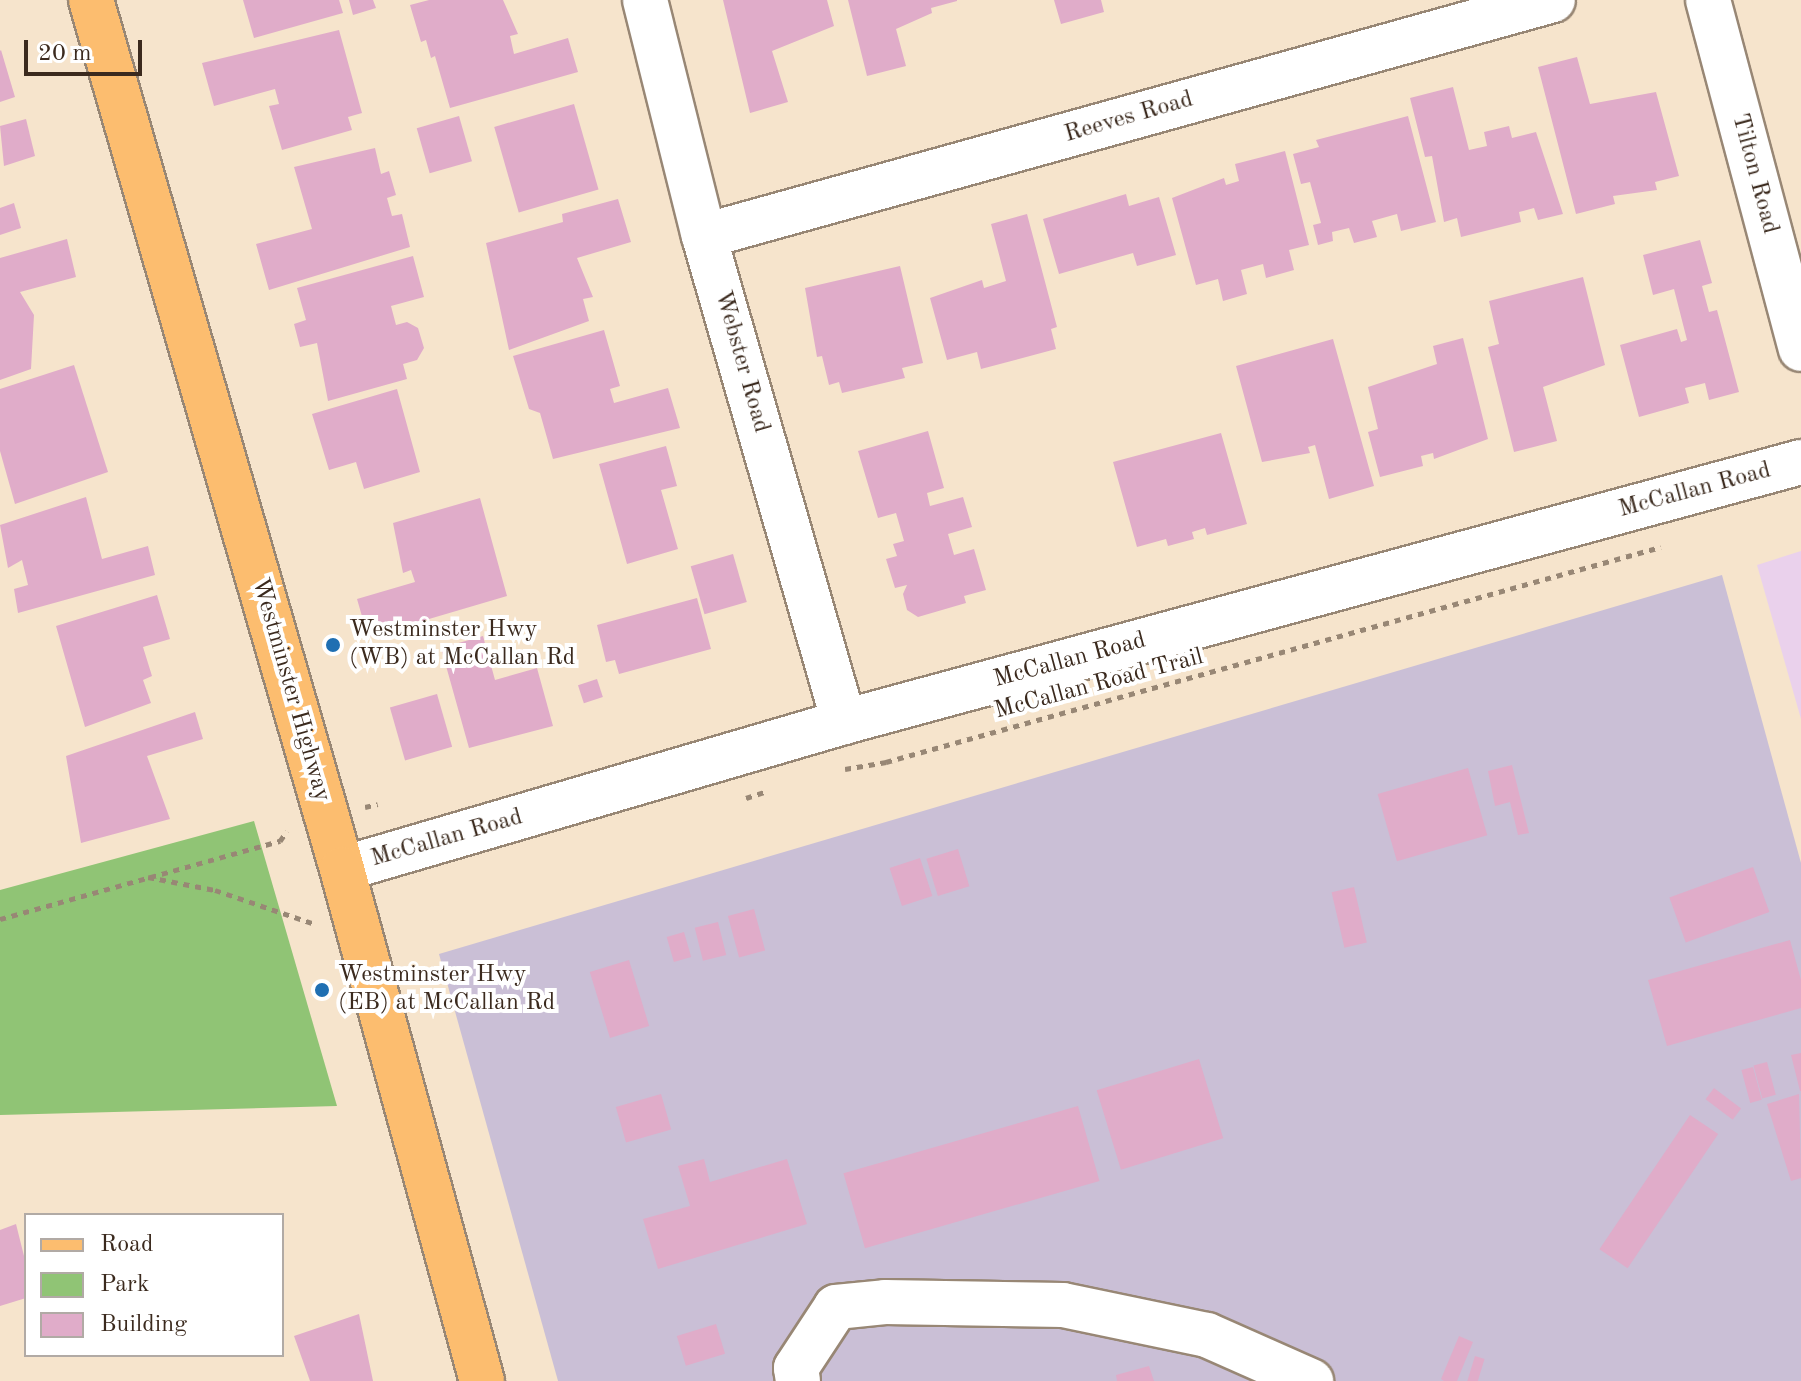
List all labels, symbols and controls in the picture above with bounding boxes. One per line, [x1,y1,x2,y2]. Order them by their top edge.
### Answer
scale bar [28,24,146,74]
text: 20 m [38,42,92,66]
street label: Reeves Road [1061,86,1197,150]
street label: Tilton Road [1724,111,1784,237]
street label: Webster Road [707,288,775,436]
street label: McCallan Road [1616,457,1774,525]
street label: Westminster Highway [244,575,336,805]
place label: Westminster Hwy (WB) at McCallan Rd [349,617,575,673]
street label: McCallan Road [991,627,1149,695]
marker: Westminster Hwy (WB) at McCallan Rd [324,636,342,654]
street label: McCallan Road Trail [991,643,1207,727]
street label: McCallan Road [368,804,526,874]
place label: Westminster Hwy (EB) at McCallan Rd [338,962,555,1018]
marker: Westminster Hwy (EB) at McCallan Rd [313,981,331,999]
legend [24,1213,284,1357]
text: Road [100,1233,153,1257]
text: Park [100,1273,149,1297]
text: Building [100,1313,187,1337]

